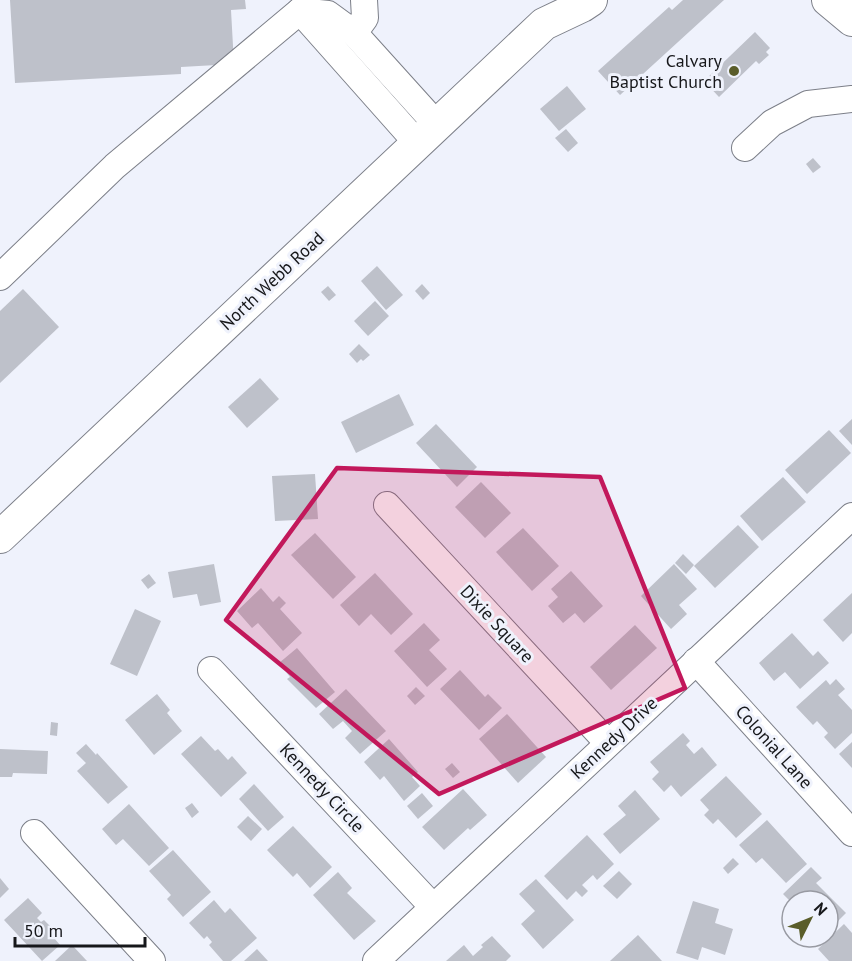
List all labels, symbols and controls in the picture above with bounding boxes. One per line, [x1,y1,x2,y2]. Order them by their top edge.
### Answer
place label: Calvary Baptist Church [610,49,723,93]
marker: Calvary Baptist Church [727,64,741,78]
street label: North Webb Road [215,226,329,335]
street label: Dixie Square [456,580,539,667]
street label: Kennedy Drive [565,691,662,784]
street label: Colonial Lane [731,700,818,793]
street label: Kennedy Circle [275,738,370,837]
north arrow [780,889,840,949]
text: N [810,898,832,919]
scale bar [15,910,146,948]
text: 50 m [24,919,63,942]

